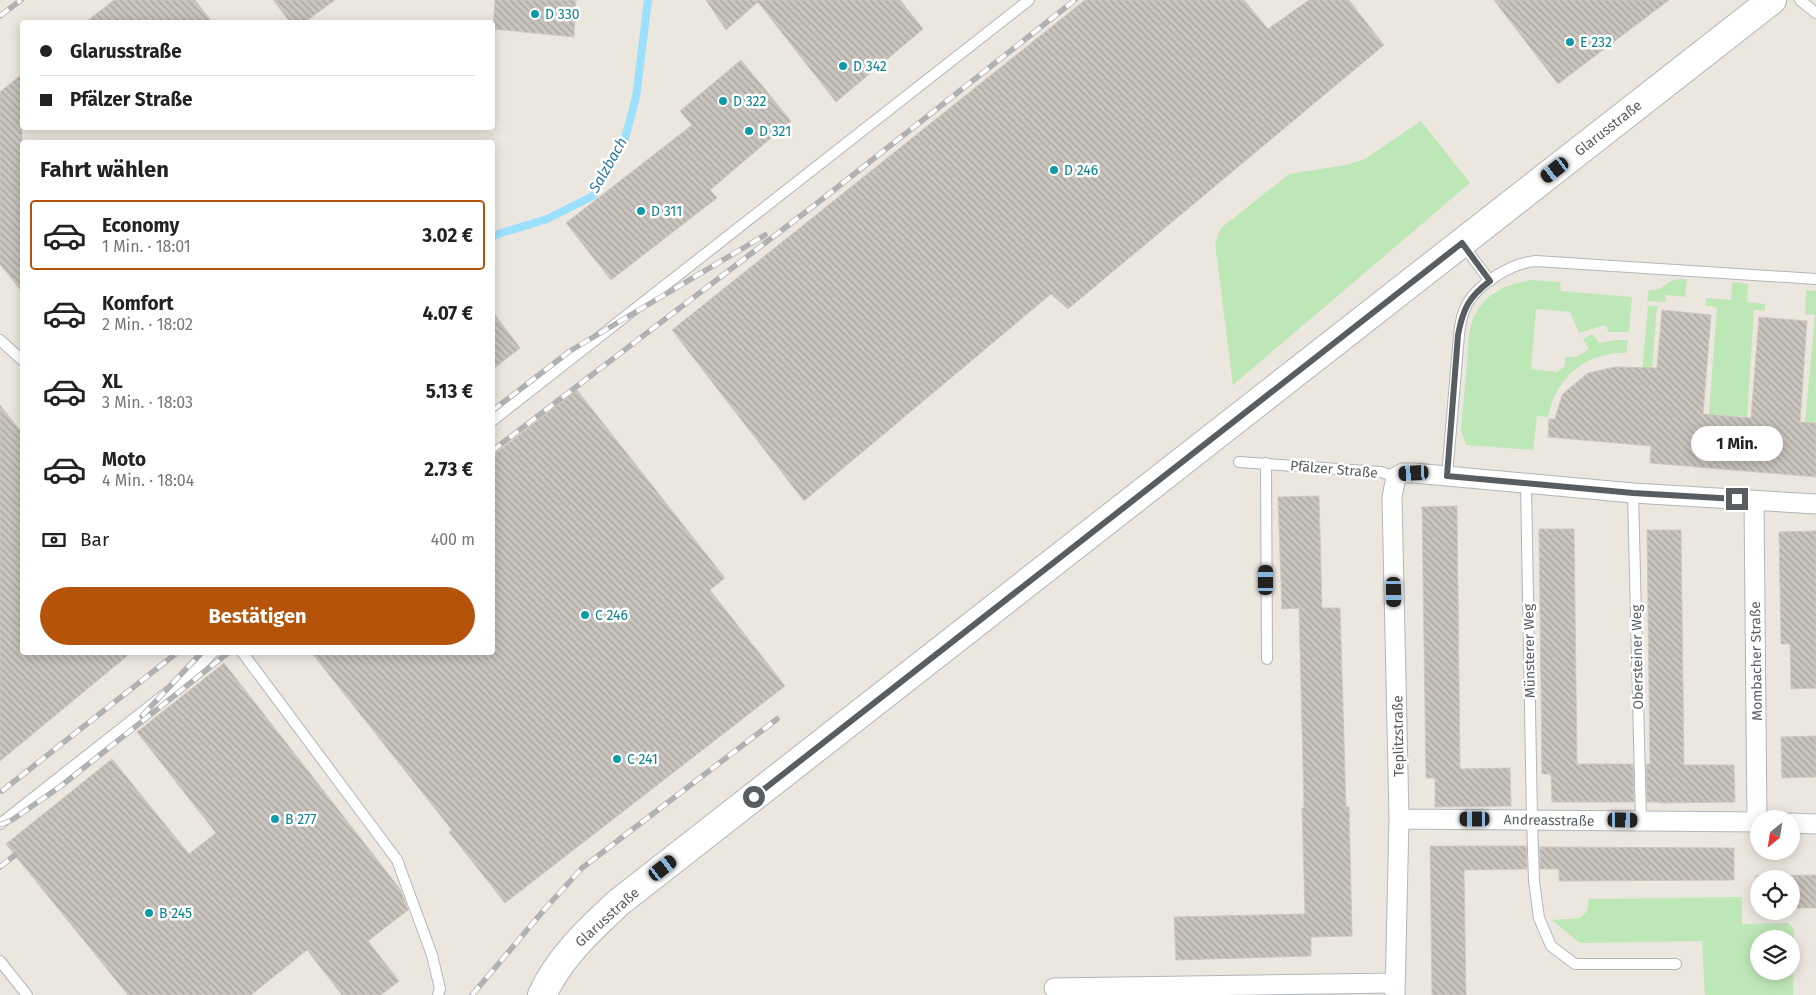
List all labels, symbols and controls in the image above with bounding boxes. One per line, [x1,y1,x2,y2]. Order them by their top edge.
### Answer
place label: D 330 [545,6,580,23]
marker: D 330 [529,8,541,20]
place label: E 232 [1580,34,1612,51]
marker: E 232 [1564,36,1576,48]
text: Glarusstraße [70,40,182,63]
place label: D 342 [853,58,887,75]
marker: D 342 [837,60,849,72]
text: Pfälzer Straße [70,88,192,111]
place label: D 322 [733,93,767,110]
marker: D 322 [717,95,729,107]
street label: Glarusstraße [1571,97,1645,160]
place label: D 321 [759,123,791,140]
marker: D 321 [743,125,755,137]
water label: Salzbach [585,134,631,197]
car [1538,155,1571,185]
text: Fahrt wählen [40,156,169,183]
place label: D 246 [1064,162,1098,179]
marker: D 246 [1048,164,1060,176]
place label: D 311 [651,203,682,220]
marker: D 311 [635,205,647,217]
icon: car [42,213,87,258]
text: Economy [102,214,179,237]
text: 3.02 € [422,224,473,247]
text: 1 Min. · 18:01 [102,237,191,256]
icon: car [42,291,87,336]
text: Komfort [102,292,173,315]
text: 4.07 € [423,302,473,325]
text: 2 Min. · 18:02 [102,315,193,334]
icon: car [42,369,87,414]
text: XL [102,370,123,393]
text: 5.13 € [426,380,473,403]
text: 3 Min. · 18:03 [102,393,193,412]
callout: 1 Min. [1691,426,1783,462]
text: 1 Min. [1716,434,1758,453]
icon: car [42,447,87,492]
text: Moto [102,448,146,471]
street label: Pfälzer Straße [1289,457,1379,482]
text: 2.73 € [424,458,473,481]
car [1398,465,1429,481]
text: 4 Min. · 18:04 [102,471,194,490]
route end [1726,488,1748,510]
icon: cash [40,526,68,554]
text: Bar [80,528,109,551]
text: 400 m [431,530,475,549]
car [1258,565,1273,595]
car [1386,577,1401,607]
button: Bestätigen [40,587,475,645]
street label: Mombacher Straße [1747,601,1766,721]
street label: Münsterer Weg [1520,603,1539,698]
street label: Obersteiner Weg [1628,604,1647,710]
place label: C 246 [595,607,628,624]
marker: C 246 [579,609,591,621]
street label: Teplitzstraße [1389,695,1408,777]
place label: C 241 [627,751,658,768]
marker: C 241 [611,753,623,765]
route start [743,786,765,808]
north arrow [1750,810,1800,860]
map controls [1750,810,1800,980]
place label: B 277 [285,811,316,828]
street label: Andreasstraße [1503,811,1595,830]
car [1460,812,1490,827]
car [1607,812,1638,828]
marker: B 277 [269,813,281,825]
car [646,853,679,883]
button: locate [1750,870,1800,920]
street label: Glarusstraße [572,884,643,951]
place label: B 245 [159,905,192,922]
marker: B 245 [143,907,155,919]
button: layers [1750,930,1800,980]

